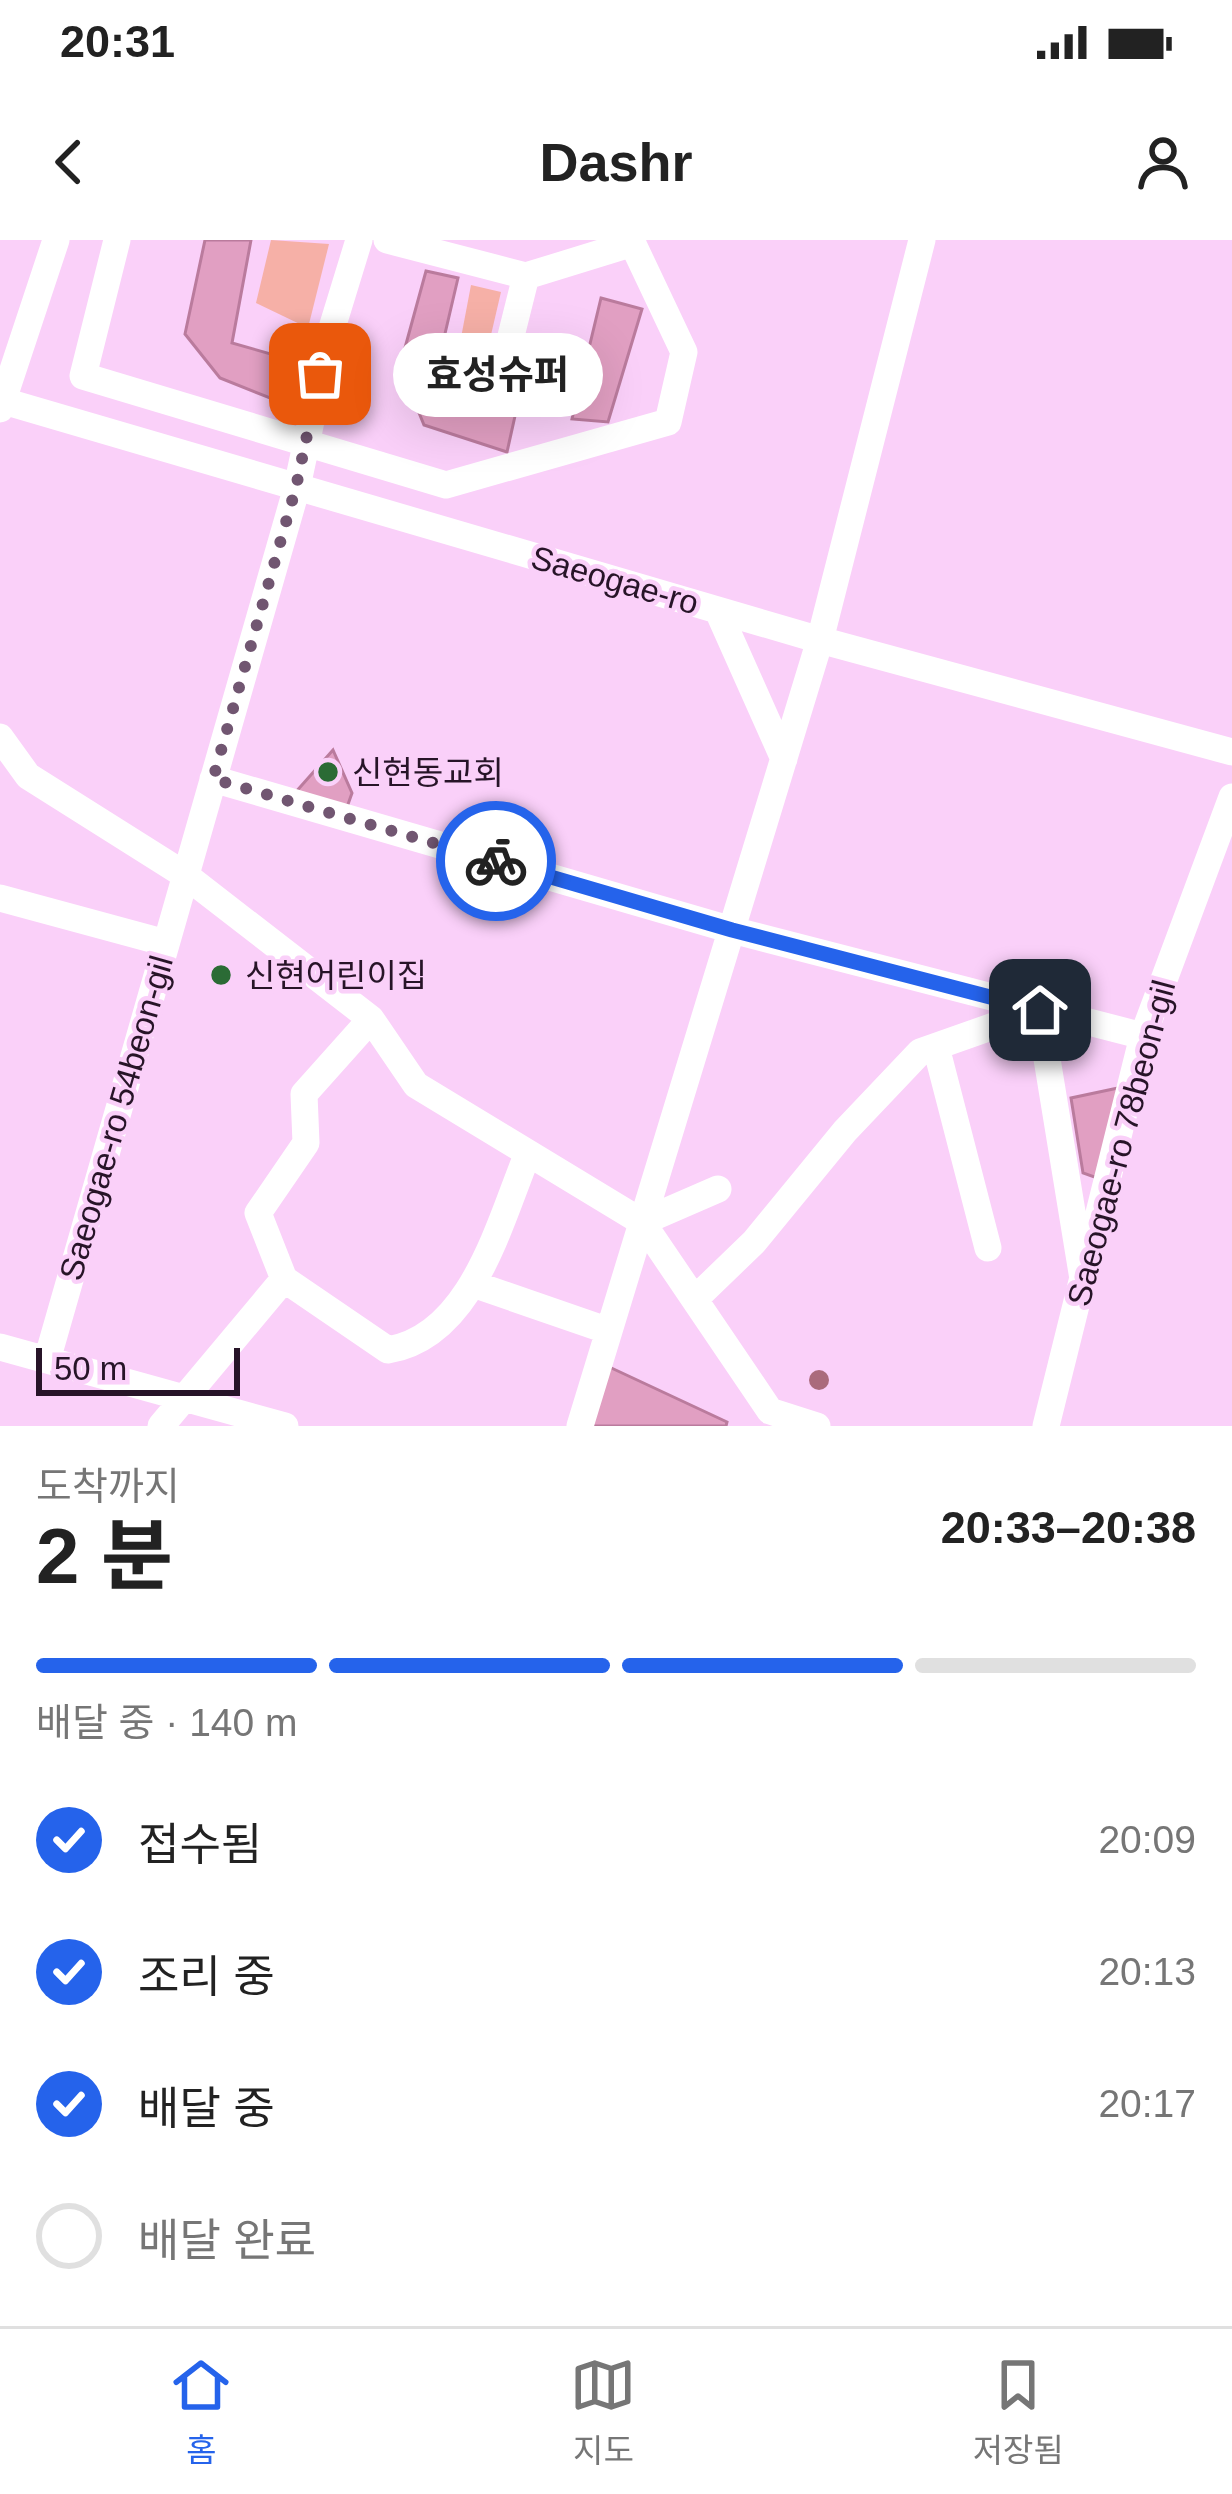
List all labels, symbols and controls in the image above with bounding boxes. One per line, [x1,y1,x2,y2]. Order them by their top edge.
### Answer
text: 20:31 [60,16,175,67]
icon: back [36,129,102,195]
icon: person [1130,129,1196,195]
text: Dashr [539,132,693,192]
pin [269,323,371,425]
callout: 효성슈퍼 [392,332,602,416]
icon: bag [287,341,353,407]
text: 효성슈퍼 [426,353,570,396]
street label: Saeogae-ro [527,538,703,622]
place label: 신현동교회 [352,754,504,791]
marker: 신현동교회 [315,759,341,785]
courier [436,801,556,921]
icon: bike [463,828,529,894]
street label: Saeogae-ro 54beon-gil [52,952,180,1284]
place label: 신현어린이집 [245,957,427,994]
pin [989,959,1091,1061]
marker: 신현어린이집 [208,962,234,988]
street label: Saeogae-ro 78beon-gil [1060,976,1182,1310]
icon: home [1007,977,1073,1043]
scale bar [36,1342,240,1395]
text: 50 m [54,1350,127,1387]
text: 도착까지 [36,1465,180,1508]
text: 20:33–20:38 [941,1502,1196,1553]
text: 2 분 [36,1512,173,1600]
text: 배달 중 · 140 m [36,1701,298,1744]
icon: check [36,1807,102,1873]
text: 20:09 [1098,1818,1196,1861]
text: 접수됨 [138,1819,262,1870]
icon: check [36,1939,102,2005]
text: 20:13 [1098,1950,1196,1993]
text: 조리 중 [138,1951,275,2002]
icon: check [36,2071,102,2137]
text: 20:17 [1098,2082,1196,2125]
text: 배달 중 [138,2083,275,2134]
text: 배달 완료 [138,2215,316,2266]
tab: 홈 [168,2352,234,2472]
tab: 지도 [570,2352,636,2472]
tab: 저장됨 [973,2352,1064,2472]

